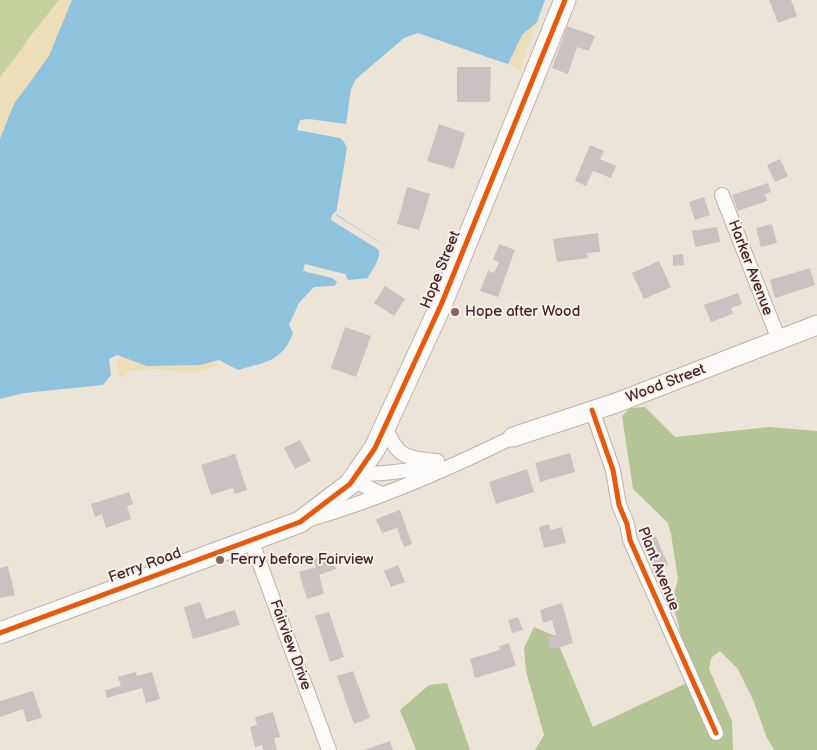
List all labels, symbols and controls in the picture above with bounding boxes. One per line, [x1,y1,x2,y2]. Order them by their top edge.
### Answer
street label: Harker Avenue [724,218,776,318]
street label: Hope Street [417,228,465,312]
place label: Hope after Wood [465,303,580,321]
marker: Hope after Wood [449,306,461,318]
street label: Wood Street [624,361,708,407]
street label: Plant Avenue [633,525,683,613]
street label: Ferry Road [106,545,184,587]
place label: Ferry before Fairview [230,551,373,569]
marker: Ferry before Fairview [214,554,226,566]
street label: Fairview Drive [265,597,315,693]

